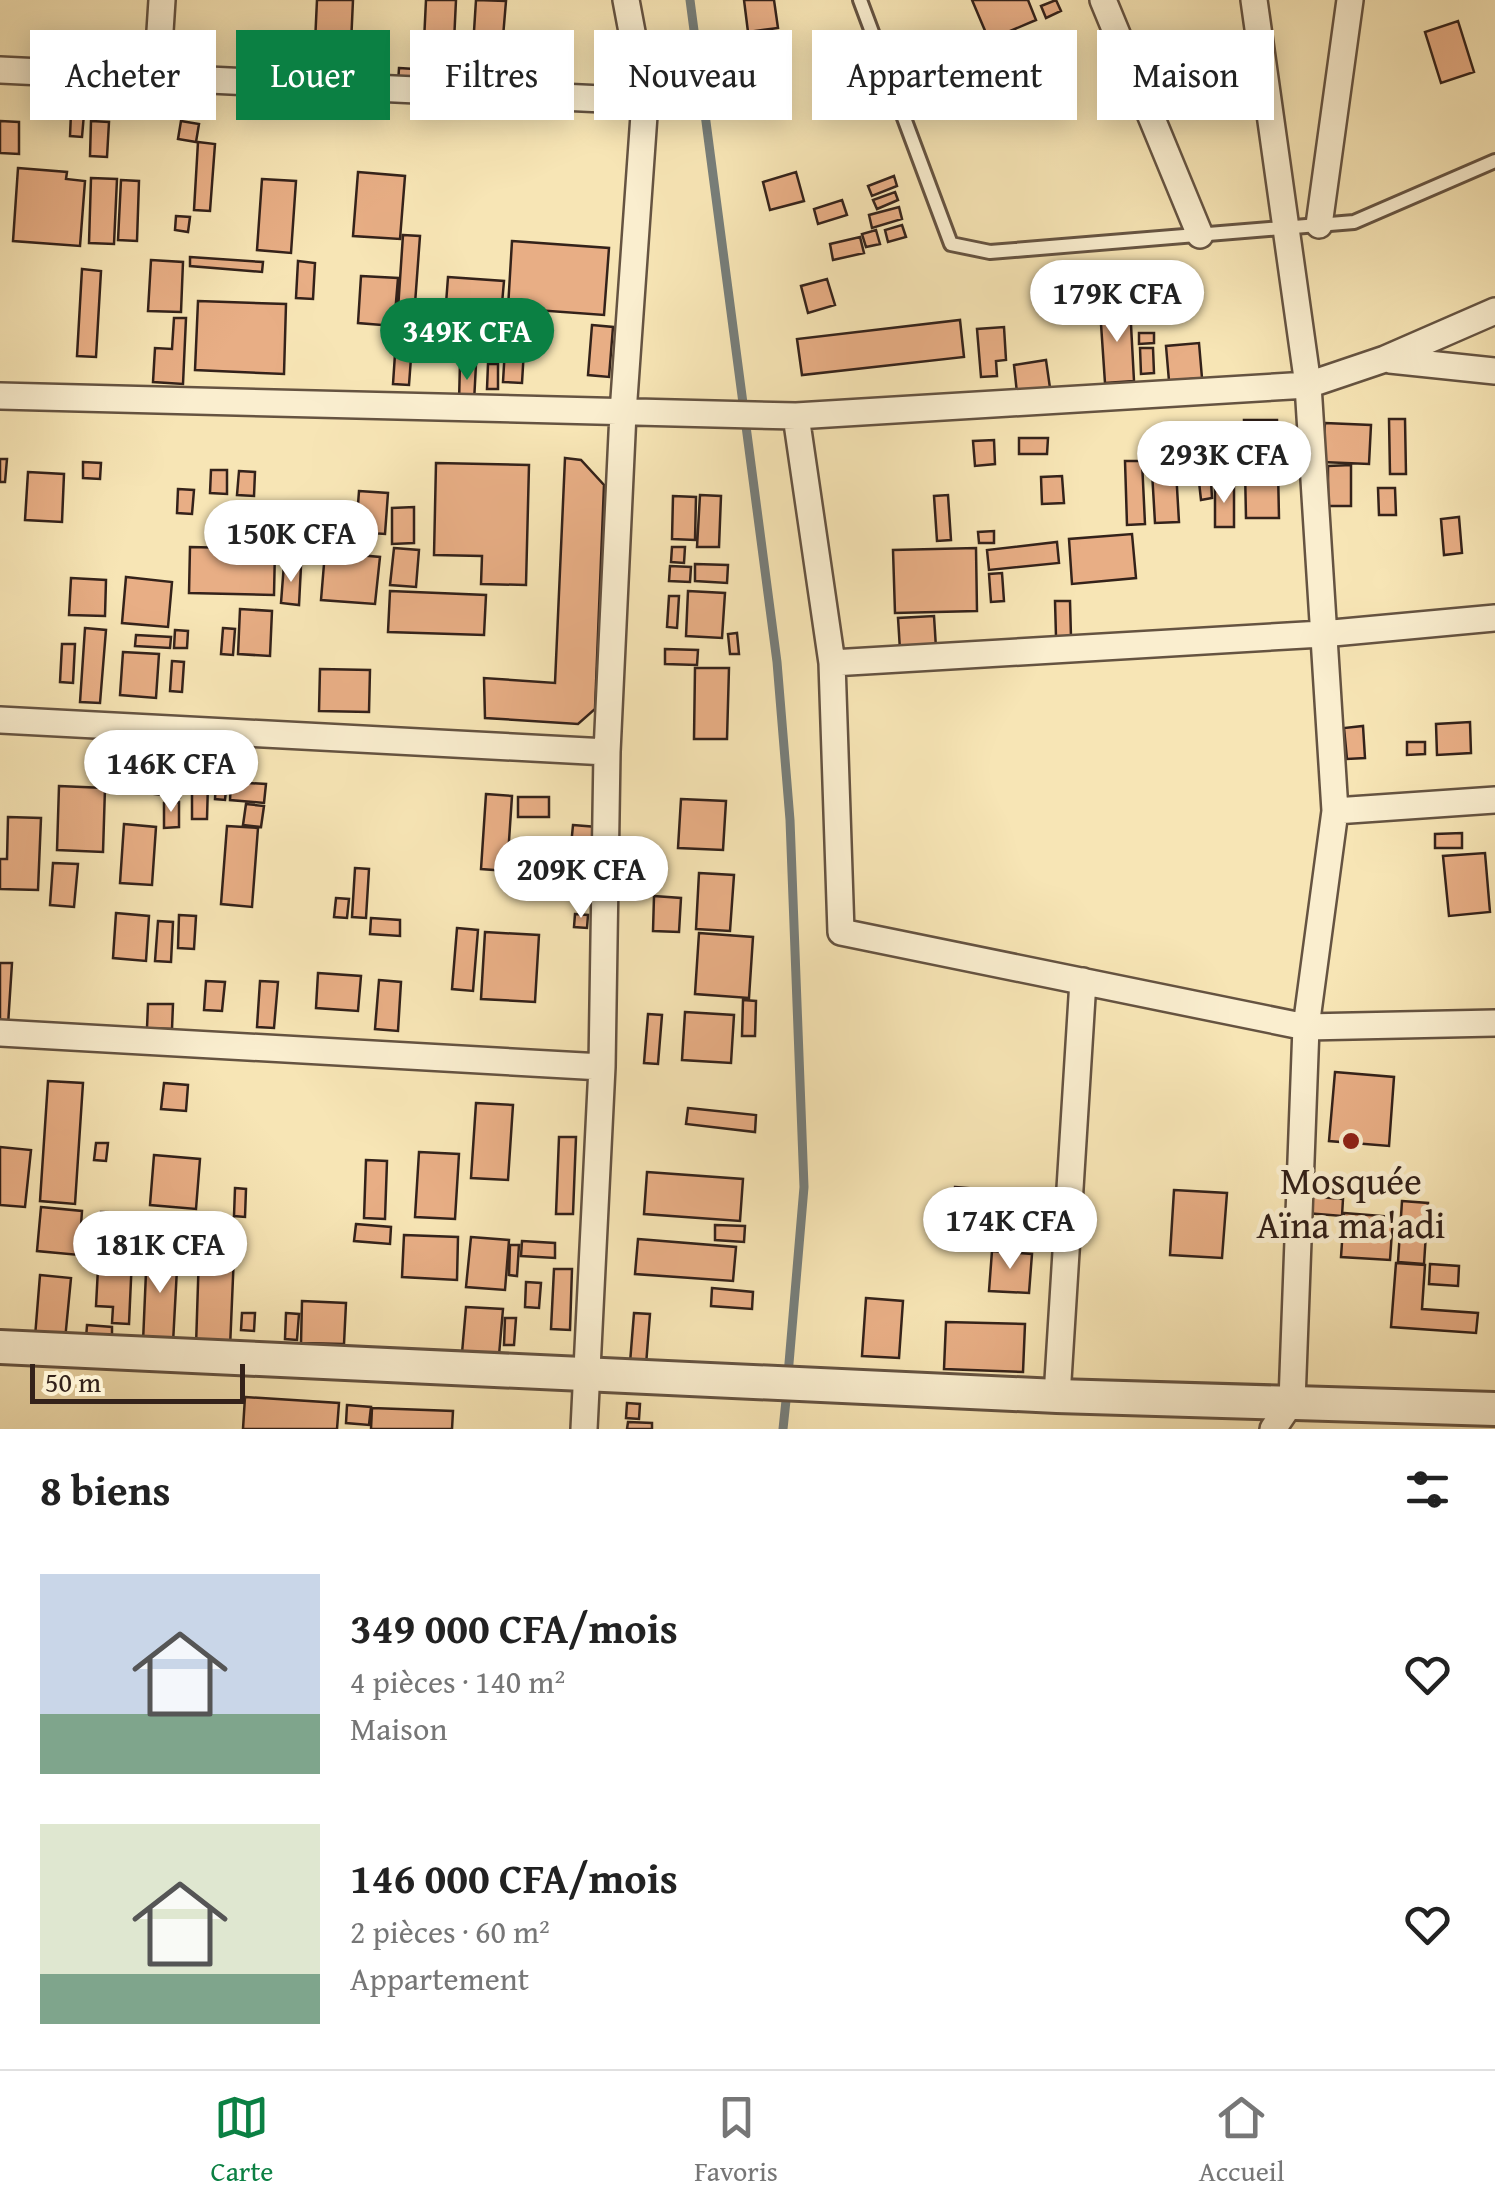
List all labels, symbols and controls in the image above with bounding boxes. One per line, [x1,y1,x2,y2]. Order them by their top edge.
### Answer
chip: Acheter [30,30,216,120]
chip: Louer [236,30,390,120]
chip: Filtres [410,30,574,120]
chip: Nouveau [594,30,792,120]
chip: Appartement [812,30,1077,120]
chip: Maison [1097,30,1274,120]
pin: 179K CFA [1014,260,1220,345]
text: 179K CFA [1052,269,1182,316]
pin: 349K CFA [364,298,570,383]
text: 349K CFA [402,307,532,354]
pin: 293K CFA [1121,421,1327,506]
text: 293K CFA [1159,430,1289,477]
pin: 150K CFA [188,500,394,585]
text: 150K CFA [226,509,356,556]
pin: 146K CFA [68,730,274,815]
text: 146K CFA [106,739,236,786]
pin: 209K CFA [478,836,684,921]
text: 209K CFA [516,845,646,892]
marker: Mosquée Aïna ma'adi [1340,1130,1362,1152]
place label: Mosquée Aïna ma'adi [1256,1152,1446,1252]
pin: 174K CFA [907,1187,1113,1272]
text: 174K CFA [945,1196,1075,1243]
pin: 181K CFA [57,1211,263,1296]
text: 181K CFA [95,1220,225,1267]
scale bar [30,1359,245,1404]
text: 50 m [45,1361,101,1402]
text: 8 biens [40,1459,171,1520]
icon: filters [1400,1462,1455,1517]
text: 349 000 CFA/mois [350,1597,678,1658]
icon: home [120,1614,240,1734]
icon: heart [1400,1647,1455,1702]
text: 4 pièces · 140 m² [350,1658,565,1705]
text: Maison [350,1705,447,1752]
text: 146 000 CFA/mois [350,1847,678,1908]
icon: home [120,1864,240,1984]
icon: heart [1400,1897,1455,1952]
text: 2 pièces · 60 m² [350,1908,550,1955]
text: Appartement [350,1955,529,2002]
tab: Carte [210,2090,273,2191]
tab: Favoris [694,2090,778,2191]
tab: Accueil [1199,2090,1285,2191]

